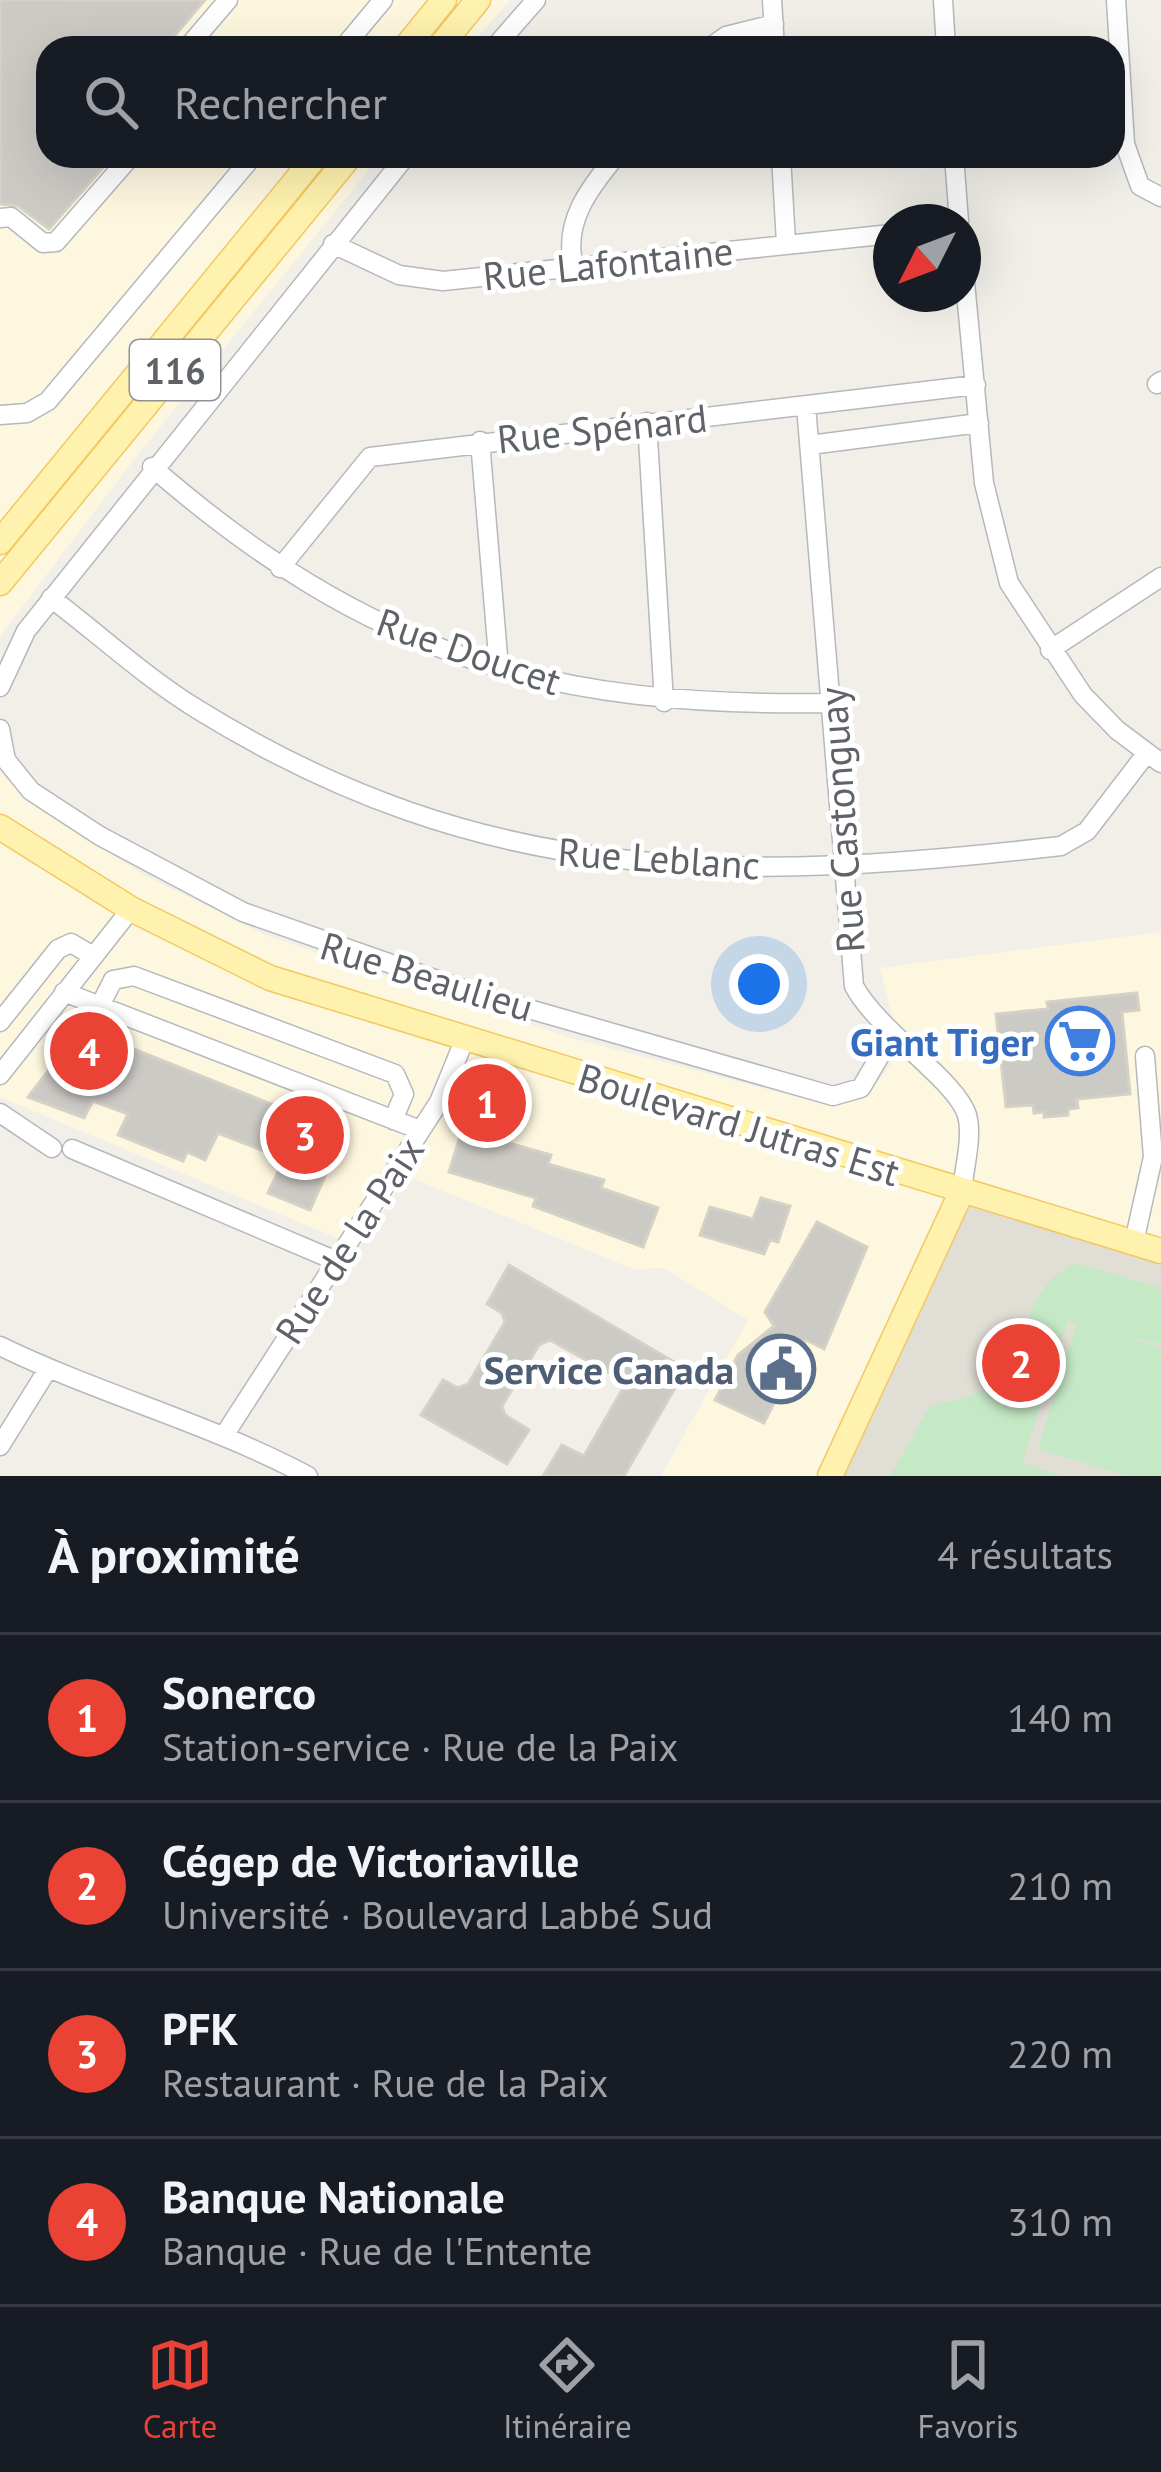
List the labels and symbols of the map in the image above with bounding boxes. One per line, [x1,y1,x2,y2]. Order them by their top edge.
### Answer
north arrow [873,204,981,312]
street label: Rue Lafontaine [480,225,736,301]
road number: 116 [130,340,220,400]
street label: Rue Spénard [495,392,709,464]
street label: Rue Doucet [370,596,568,706]
street label: Rue Castonguay [806,686,876,954]
street label: Rue Leblanc [556,826,762,890]
street label: Rue Beaulieu [315,919,539,1033]
your location [729,954,789,1014]
pin: 4 [50,1006,128,1096]
supermarket icon: Giant Tiger [1045,1006,1115,1076]
place label: Giant Tiger [850,1016,1034,1067]
street label: Boulevard Jutras Est [572,1051,906,1197]
pin: 1 [448,1058,526,1148]
pin: 3 [266,1090,344,1180]
street label: Rue de la Paix [263,1127,435,1353]
pin: 2 [982,1318,1060,1408]
public building icon: Service Canada [746,1334,816,1404]
place label: Service Canada [484,1344,734,1395]

